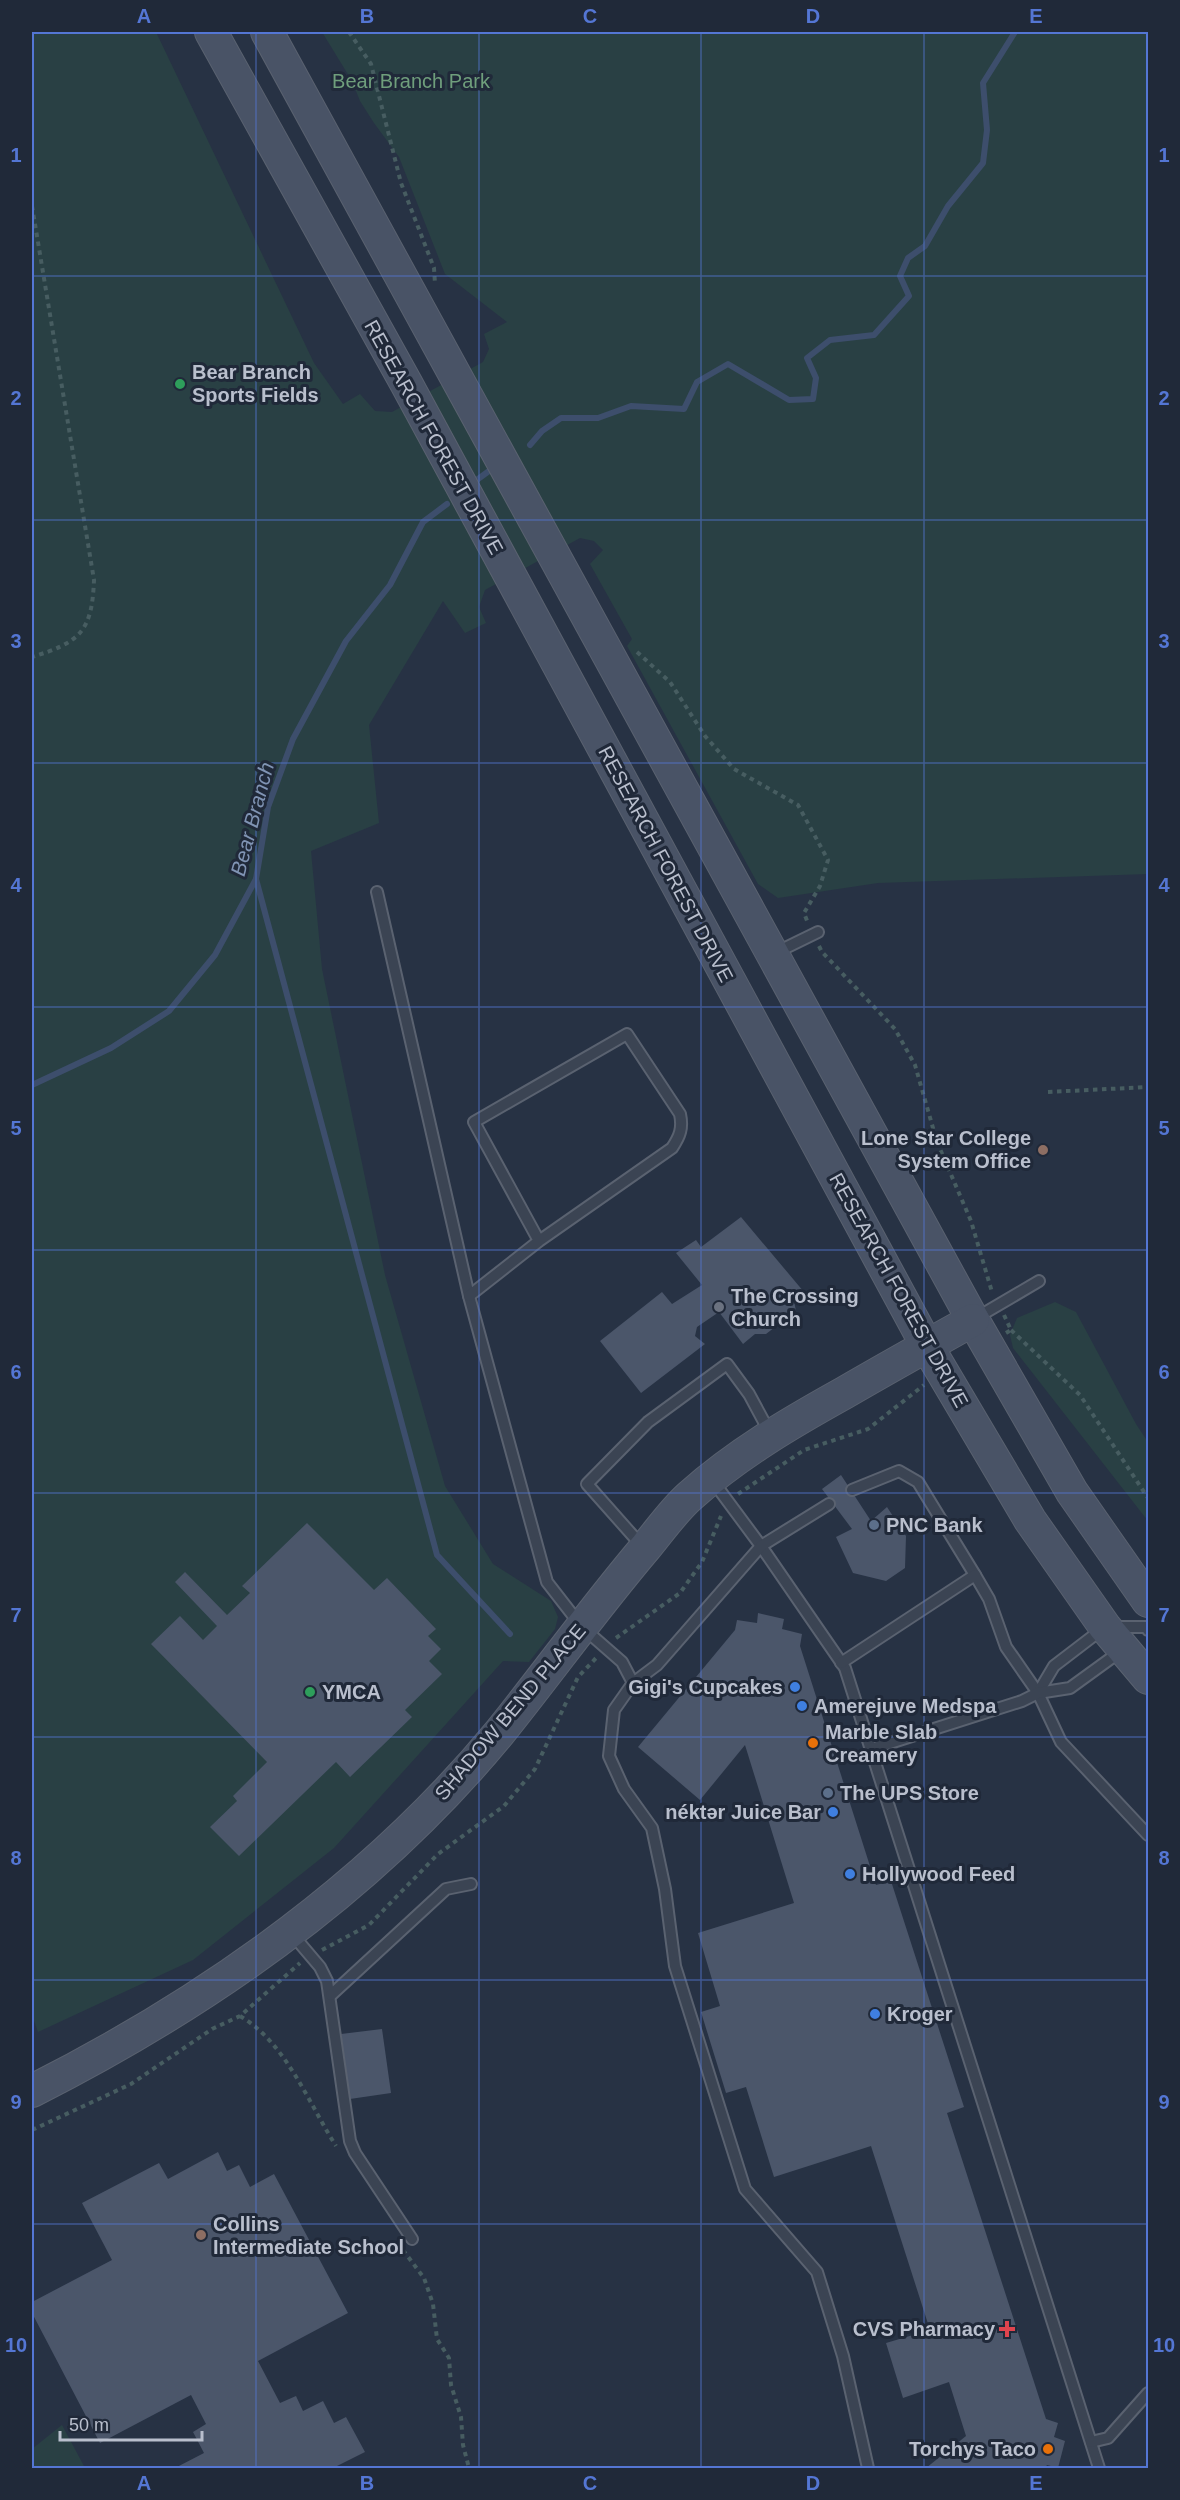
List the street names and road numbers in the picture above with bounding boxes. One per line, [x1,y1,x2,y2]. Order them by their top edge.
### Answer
street label: RESEARCH FOREST DRIVE [360,316,508,558]
street label: RESEARCH FOREST DRIVE [594,742,738,986]
street label: RESEARCH FOREST DRIVE [825,1169,973,1411]
street label: SHADOW BEND PLACE [430,1620,590,1804]

